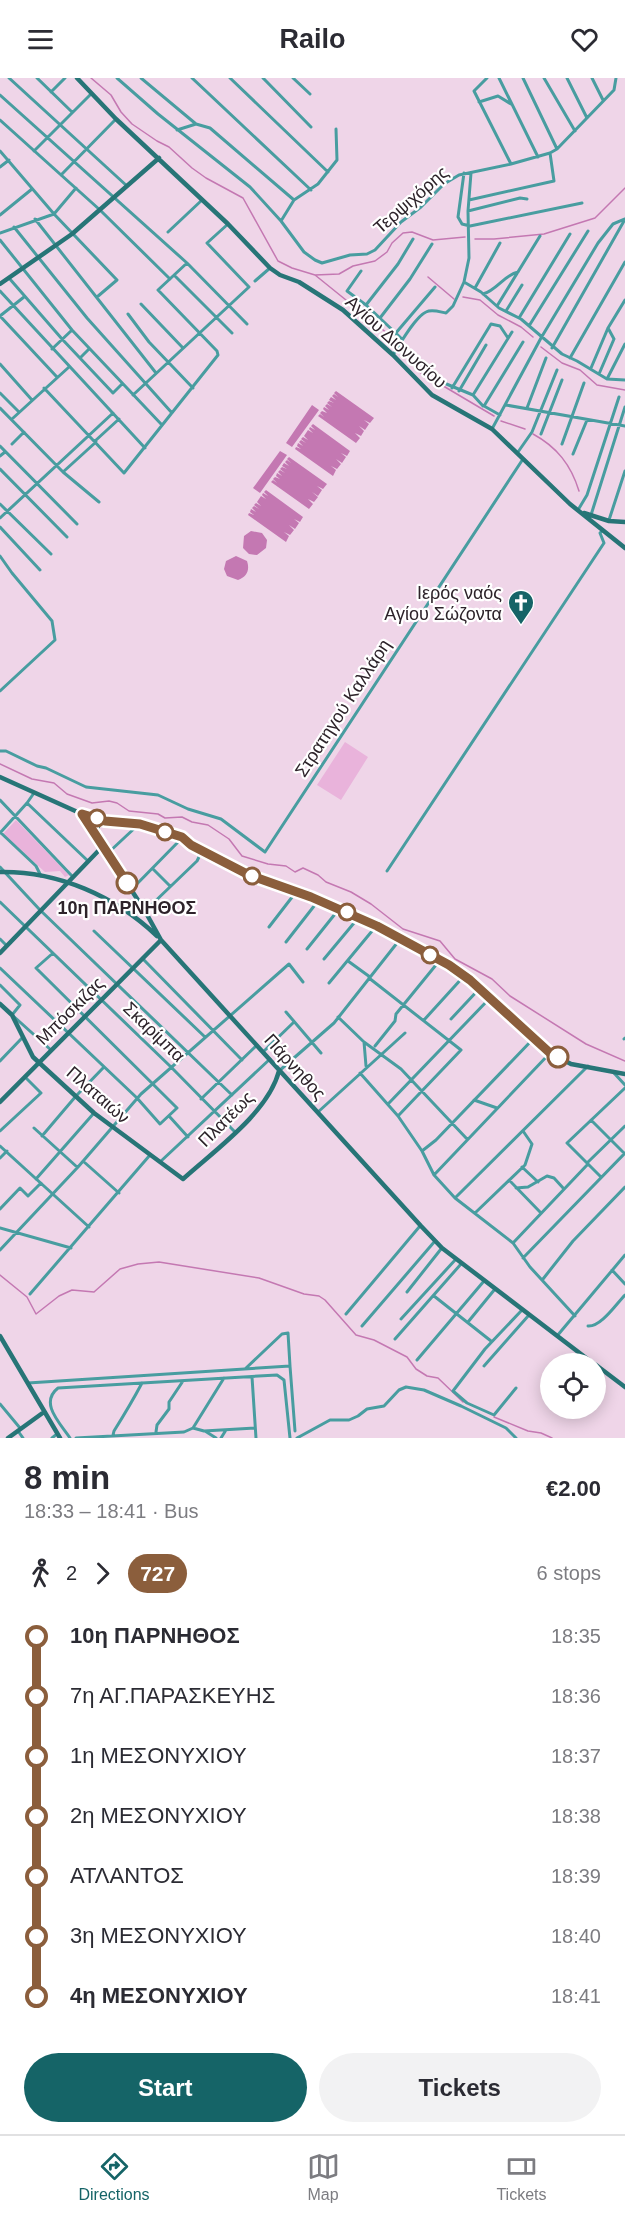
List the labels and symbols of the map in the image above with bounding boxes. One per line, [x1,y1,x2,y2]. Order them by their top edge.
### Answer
street label: Τερψιχόρης [370,162,453,238]
street label: Αγίου Διονυσίου [342,292,450,392]
place label: Ιερός ναός Αγίου Σώζοντα [384,583,502,624]
church icon: Ιερός ναός Αγίου Σώζοντα [506,588,536,626]
street label: Στρατηγού Καλλάρη [291,636,395,780]
unlabelled marker [88,809,106,827]
unlabelled marker [156,823,174,841]
unlabelled marker [243,867,261,885]
marker: 10η ΠΑΡΝΗΘΟΣ [116,872,138,894]
place label: 10η ΠΑΡΝΗΘΟΣ [58,898,197,918]
unlabelled marker [338,903,356,921]
unlabelled marker [421,946,439,964]
street label: Μπόσκιζας [32,973,108,1049]
street label: Σκαρίμπα [119,998,189,1066]
street label: Πάρνηθος [260,1030,330,1104]
unlabelled marker [547,1046,569,1068]
street label: Πλαταιών [63,1062,133,1128]
street label: Πλατέως [194,1087,258,1151]

